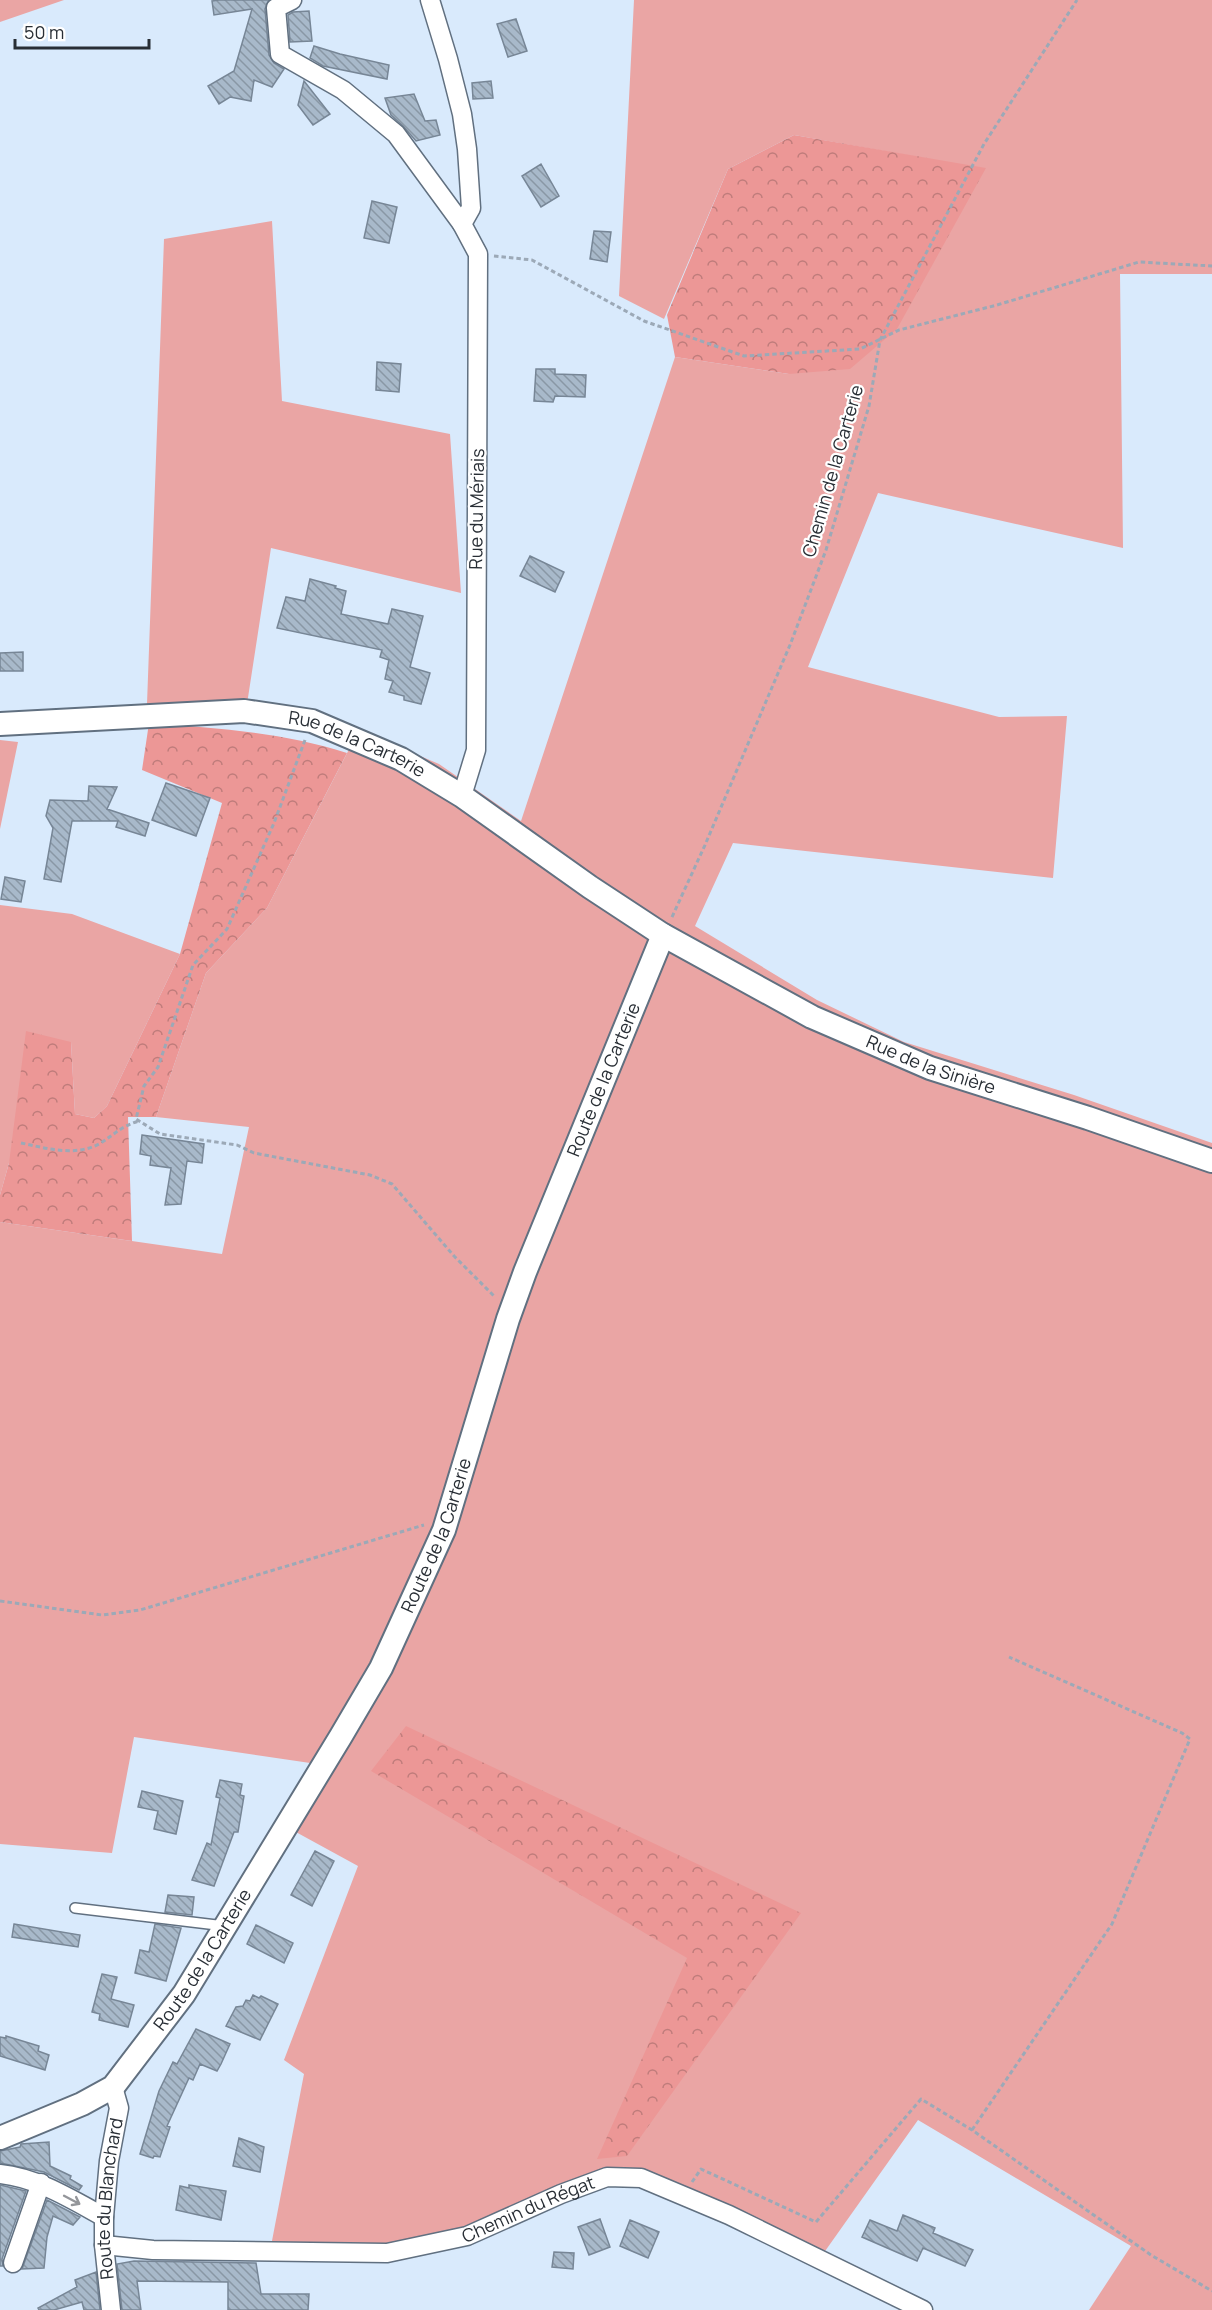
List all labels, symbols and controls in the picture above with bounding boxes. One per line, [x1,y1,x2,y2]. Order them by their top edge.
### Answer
scale bar [15,12,148,50]
text: 50 m [24,20,64,44]
street label: Chemin de la Carterie [796,382,868,560]
street label: Rue du Mériais [463,448,489,570]
street label: Rue de la Carterie [287,705,430,782]
street label: Route de la Carterie [561,999,645,1160]
street label: Rue de la Sinière [863,1029,999,1099]
street label: Route de la Carterie [395,1455,476,1616]
street label: Route de la Carterie [147,1884,256,2035]
street label: Route du Blanchard [91,2116,128,2281]
street label: Chemin du Régat [458,2170,598,2248]
one-way arrow [63,2195,81,2206]

